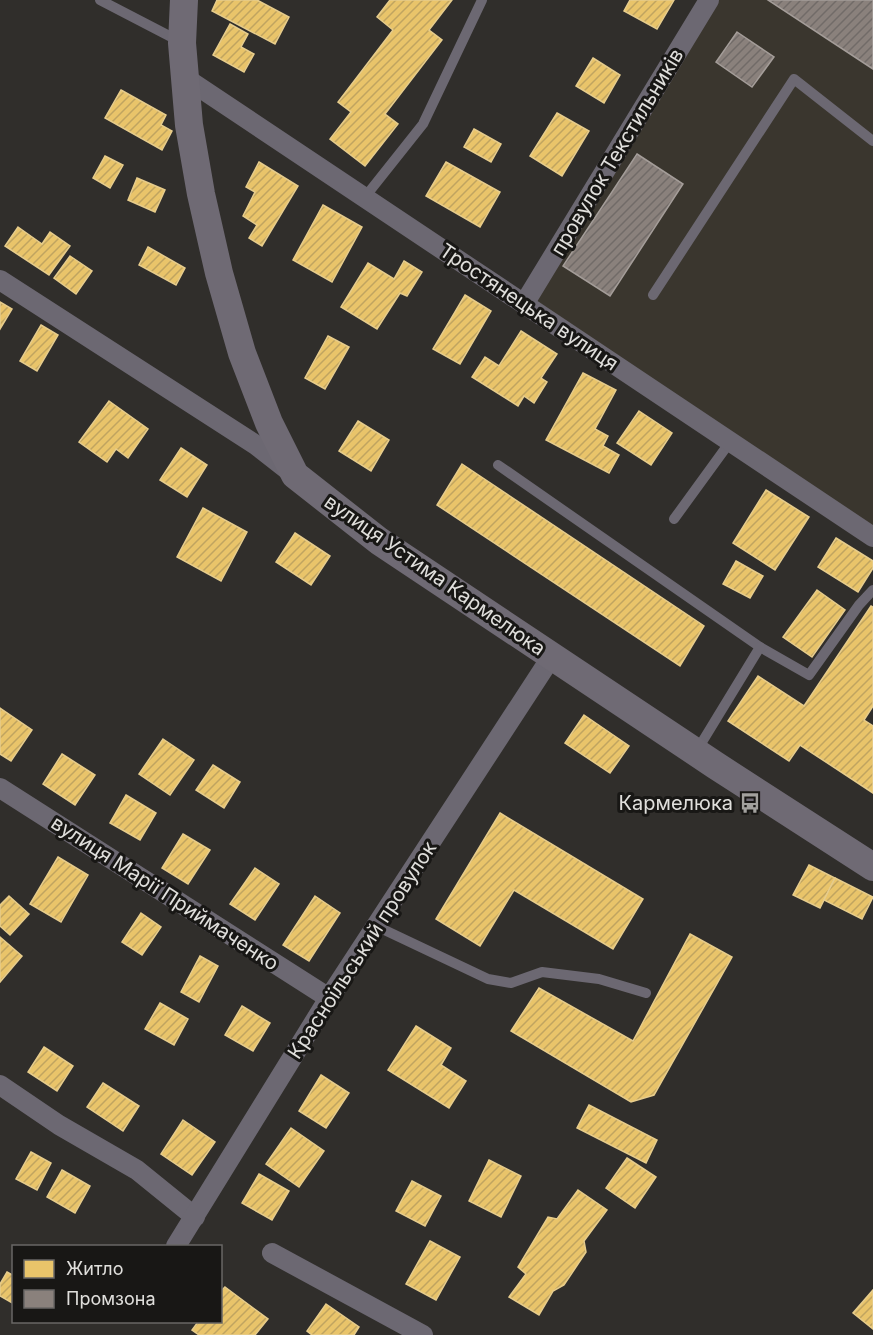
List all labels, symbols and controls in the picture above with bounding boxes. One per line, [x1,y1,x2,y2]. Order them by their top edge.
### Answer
street label: провулок Текстильників [546,44,688,260]
street label: Тростянецька вулиця [435,238,623,376]
street label: вулиця Устима Кармелюка [320,489,550,661]
place label: Кармелюка [619,791,733,815]
bus stop icon: Кармелюка [738,791,762,815]
street label: вулиця Марії Приймаченко [47,810,283,976]
street label: Красноїльський провулок [283,837,441,1063]
legend [12,1245,222,1323]
text: Житло [66,1258,123,1279]
text: Промзона [66,1288,156,1309]

